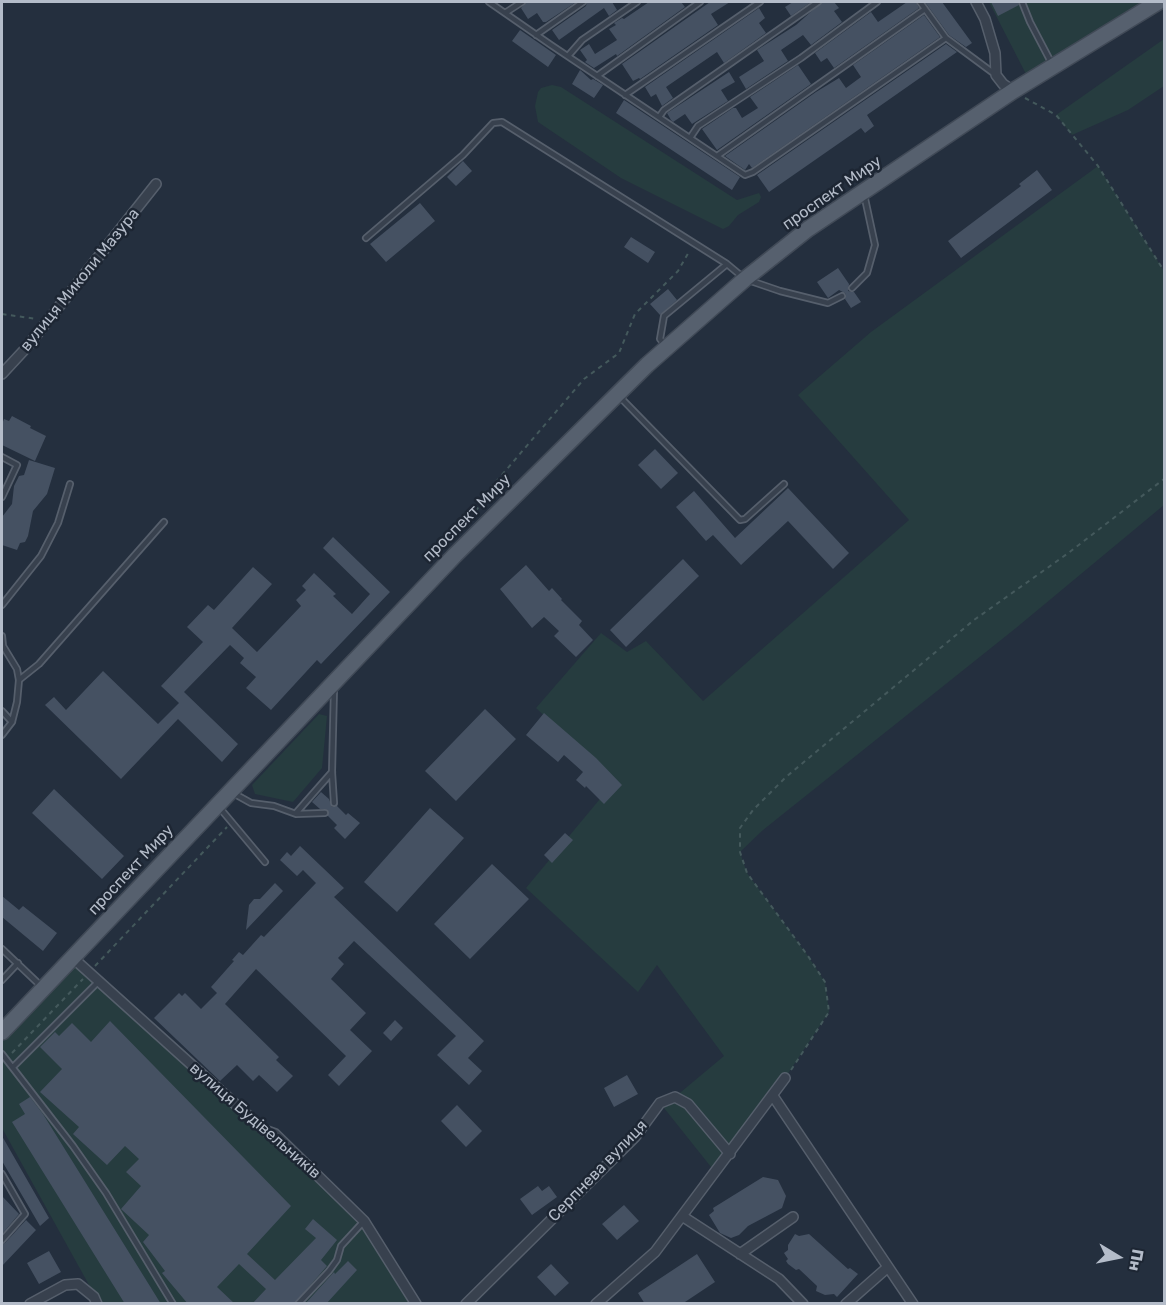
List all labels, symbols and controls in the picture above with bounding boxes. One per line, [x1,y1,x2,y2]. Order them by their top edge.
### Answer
street label: проспект Миру [779,152,885,234]
street label: вулиця Миколи Мазура [16,205,144,355]
street label: проспект Миру [419,470,515,566]
street label: проспект Миру [84,821,178,919]
street label: вулиця Будівельників [186,1059,324,1183]
street label: Серпнева вулиця [545,1116,651,1226]
north arrow [1088,1227,1148,1287]
text: Пн [1125,1248,1147,1273]

